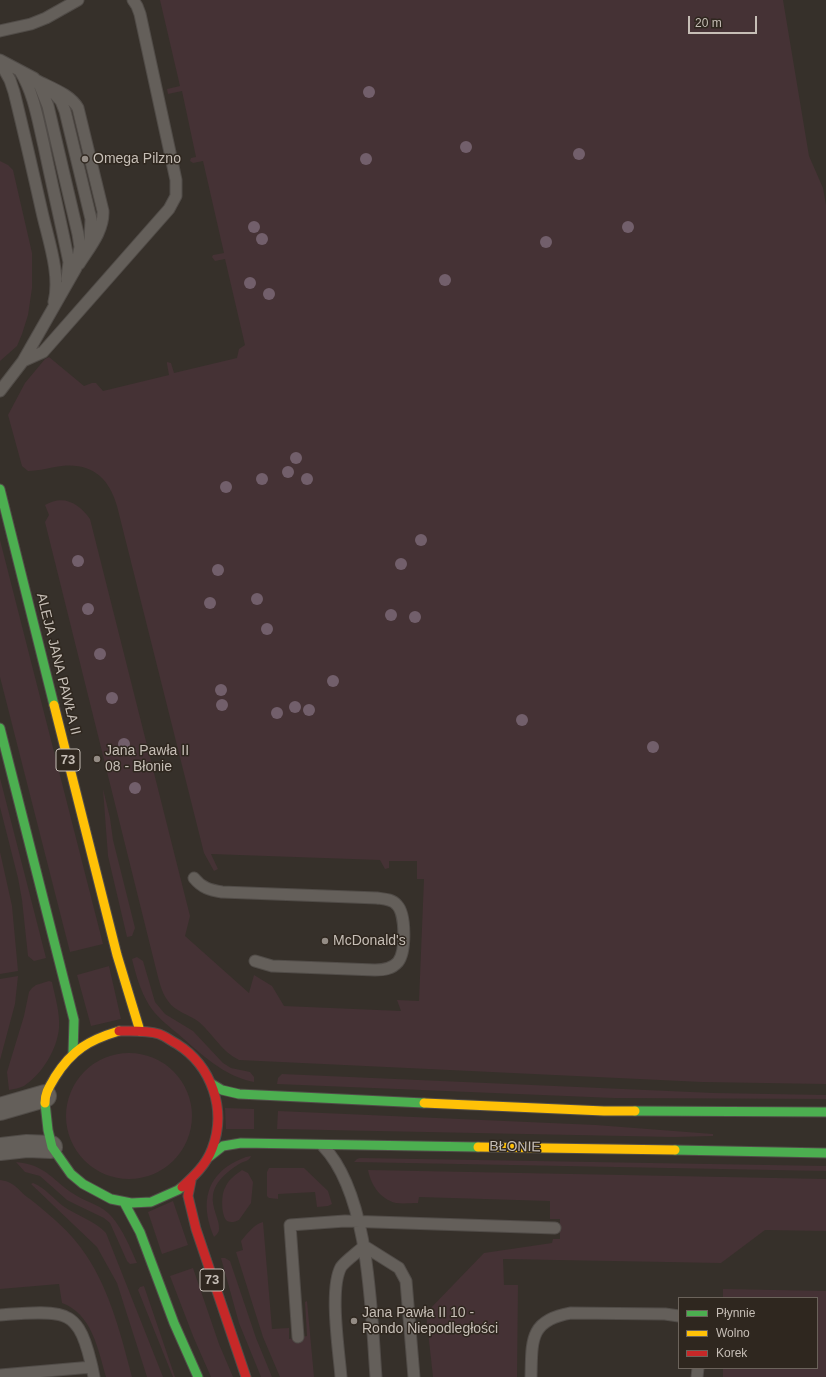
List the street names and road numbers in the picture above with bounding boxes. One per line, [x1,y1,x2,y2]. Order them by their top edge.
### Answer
street label: ALEJA JANA PAWŁA II [32,591,84,737]
road number: 73 [56,749,80,771]
street label: BŁONIE [489,1138,541,1156]
road number: 73 [200,1269,224,1291]

